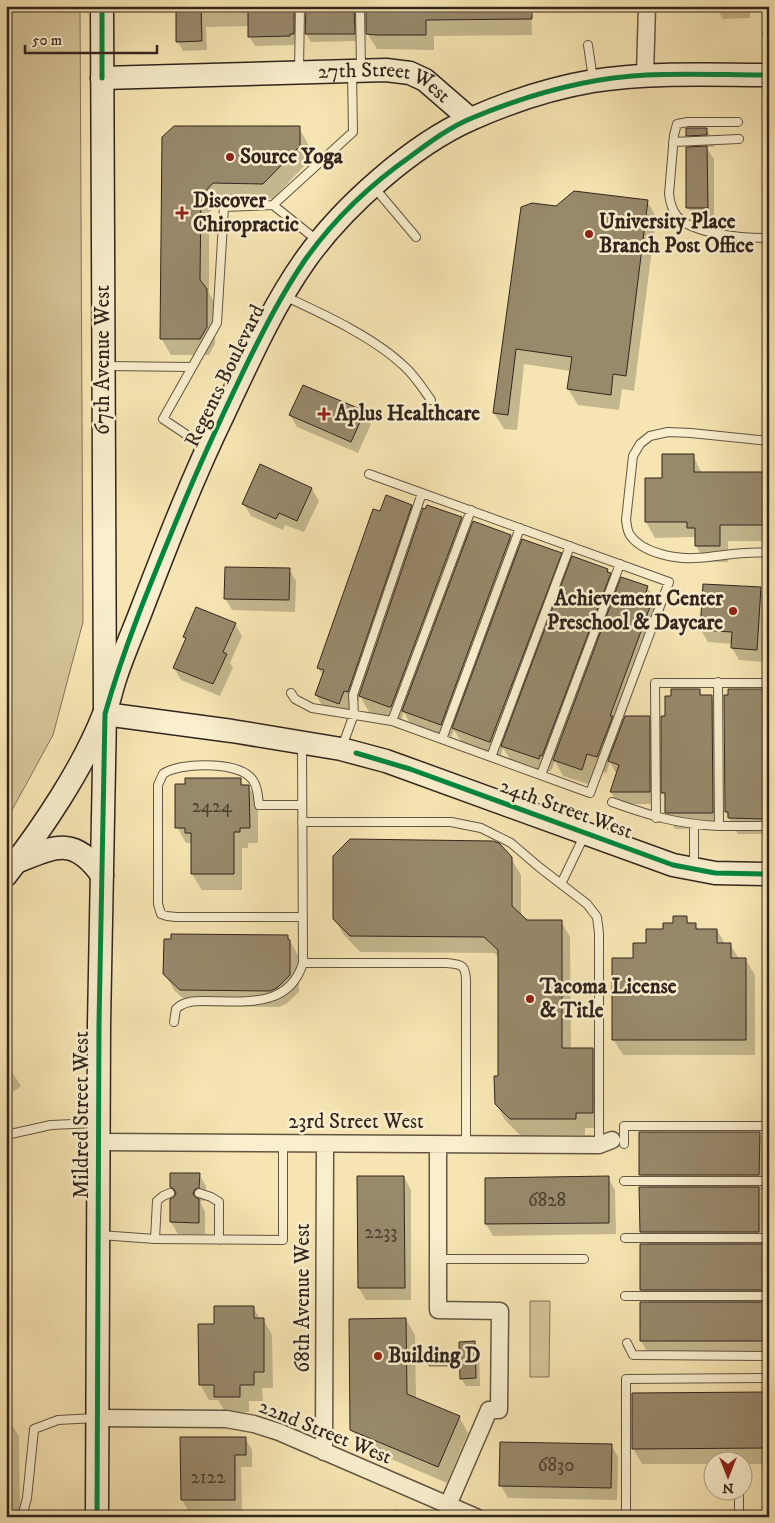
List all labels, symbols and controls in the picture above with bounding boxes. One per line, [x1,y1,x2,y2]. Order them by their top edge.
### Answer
scale bar [25,22,158,54]
text: 50 m [32,31,62,50]
street label: 27th Street West [318,57,456,109]
place label: Source Yoga [240,144,344,170]
marker: Source Yoga [224,151,236,163]
place label: Discover Chiropractic [193,188,299,238]
marker: Discover Chiropractic [175,206,189,220]
place label: University Place Branch Post Office [599,209,754,259]
marker: University Place Branch Post Office [583,228,595,240]
street label: 67th Avenue West [90,285,116,435]
street label: Regents Boulevard [179,300,271,452]
place label: Aplus Healthcare [334,401,480,427]
marker: Aplus Healthcare [317,407,331,421]
place label: Achievement Center Preschool & Daycare [547,586,724,636]
marker: Achievement Center Preschool & Daycare [727,605,739,617]
street label: 24th Street West [496,773,636,845]
house number: 2424 [192,795,233,818]
place label: Tacoma License & Title [539,974,677,1024]
marker: Tacoma License & Title [524,993,536,1005]
street label: Mildred Street West [69,1031,95,1199]
street label: 23rd Street West [288,1109,424,1135]
house number: 6828 [528,1189,566,1212]
house number: 2233 [365,1221,397,1244]
street label: 68th Avenue West [290,1223,316,1373]
place label: Building D [388,1343,481,1369]
marker: Building D [372,1350,384,1362]
street label: 22nd Street West [255,1393,396,1471]
north arrow [702,1450,752,1500]
house number: 6830 [538,1454,574,1477]
house number: 2122 [191,1466,226,1489]
text: N [722,1479,734,1497]

